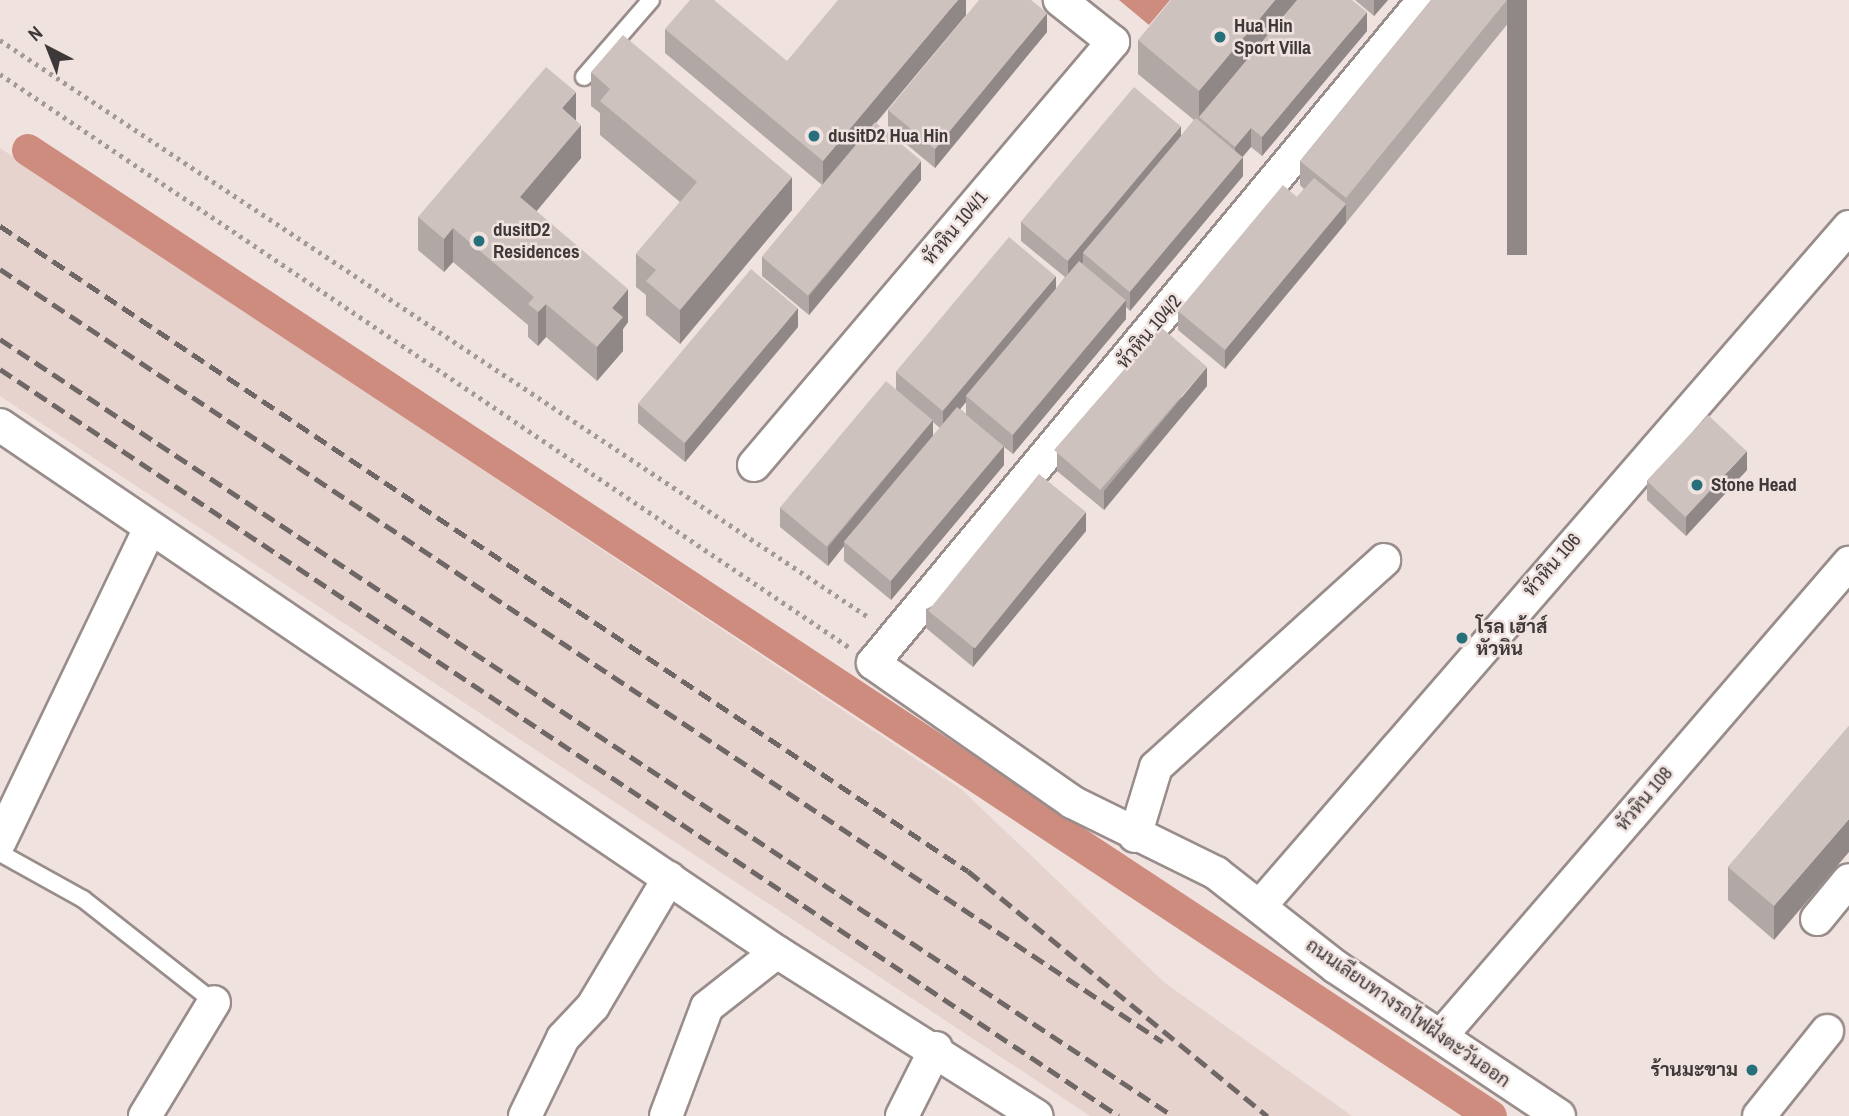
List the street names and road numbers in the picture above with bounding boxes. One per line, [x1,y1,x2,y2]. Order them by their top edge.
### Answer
street label: หัวหิน 104/1 [918,186,992,270]
street label: หัวหิน 104/2 [1112,290,1186,374]
street label: หัวหิน 106 [1518,529,1586,601]
street label: หัวหิน 108 [1611,762,1677,836]
street label: ถนนเลียบทางรถไฟฝั่งตะวันออก [1301,934,1515,1092]

